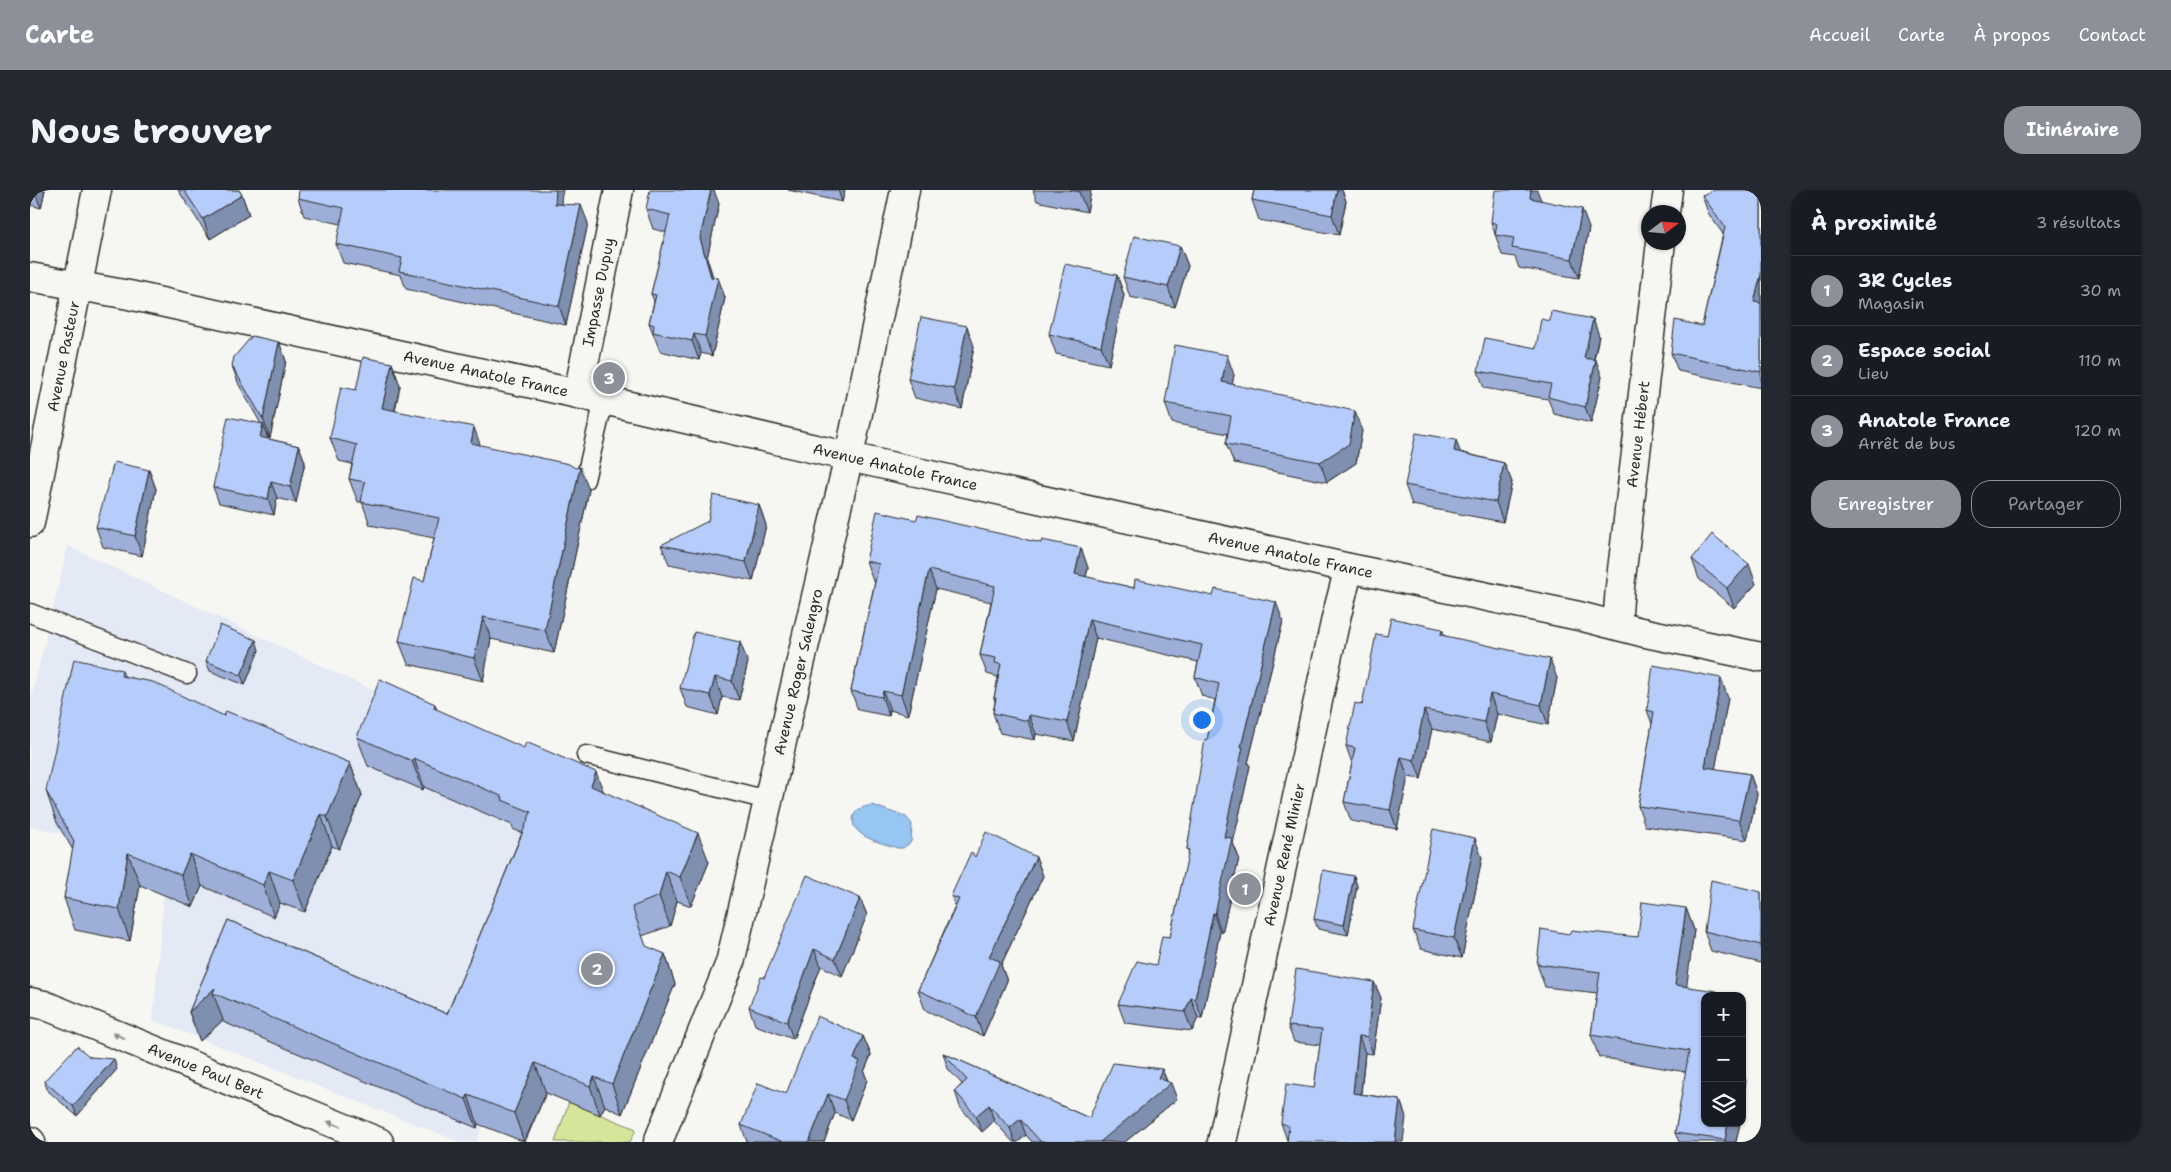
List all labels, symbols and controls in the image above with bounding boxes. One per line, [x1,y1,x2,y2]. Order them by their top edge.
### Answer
text: Carte [25,19,94,51]
text: Accueil [1809,23,1870,47]
text: Carte [1898,23,1945,47]
text: À propos [1973,23,2051,47]
text: Contact [2079,23,2146,47]
button: Itinéraire [2004,106,2141,154]
text: Nous trouver [30,107,272,154]
north arrow [1641,205,1686,250]
text: À proximité [1811,209,1937,237]
text: 3 résultats [2036,212,2121,233]
street label: Impasse Dupuy [578,236,619,348]
text: 3R Cycles [1858,268,1952,293]
text: 1 [1823,280,1831,301]
text: 30 m [2080,280,2121,301]
text: Magasin [1858,293,1924,314]
street label: Avenue Pasteur [43,299,84,414]
text: Espace social [1858,338,1991,363]
street label: Avenue Anatole France [401,346,570,402]
text: 2 [1821,350,1833,371]
text: 110 m [2078,350,2121,371]
pin: 3 [593,359,625,397]
text: Lieu [1858,363,1889,384]
street label: Avenue Hébert [1622,380,1654,489]
text: Anatole France [1858,408,2011,433]
text: 3 [1821,420,1833,441]
text: 120 m [2074,420,2121,441]
text: Arrêt de bus [1858,433,1956,454]
street label: Avenue Anatole France [811,439,980,495]
button: Enregistrer [1811,480,1961,528]
button: Partager [1971,480,2121,528]
street label: Avenue Anatole France [1206,527,1375,583]
street label: Avenue Roger Salengro [769,587,828,757]
your location [1189,707,1215,733]
street label: Avenue René Minier [1259,781,1310,928]
pin: 1 [1229,870,1261,908]
pin: 2 [581,950,613,988]
map controls [1701,992,1746,1127]
button: + [1701,992,1746,1037]
one-way arrow [112,1031,126,1039]
button: − [1701,1037,1746,1082]
street label: Avenue Paul Bert [145,1038,267,1104]
button: layers [1701,1082,1746,1127]
one-way arrow [327,1119,341,1127]

